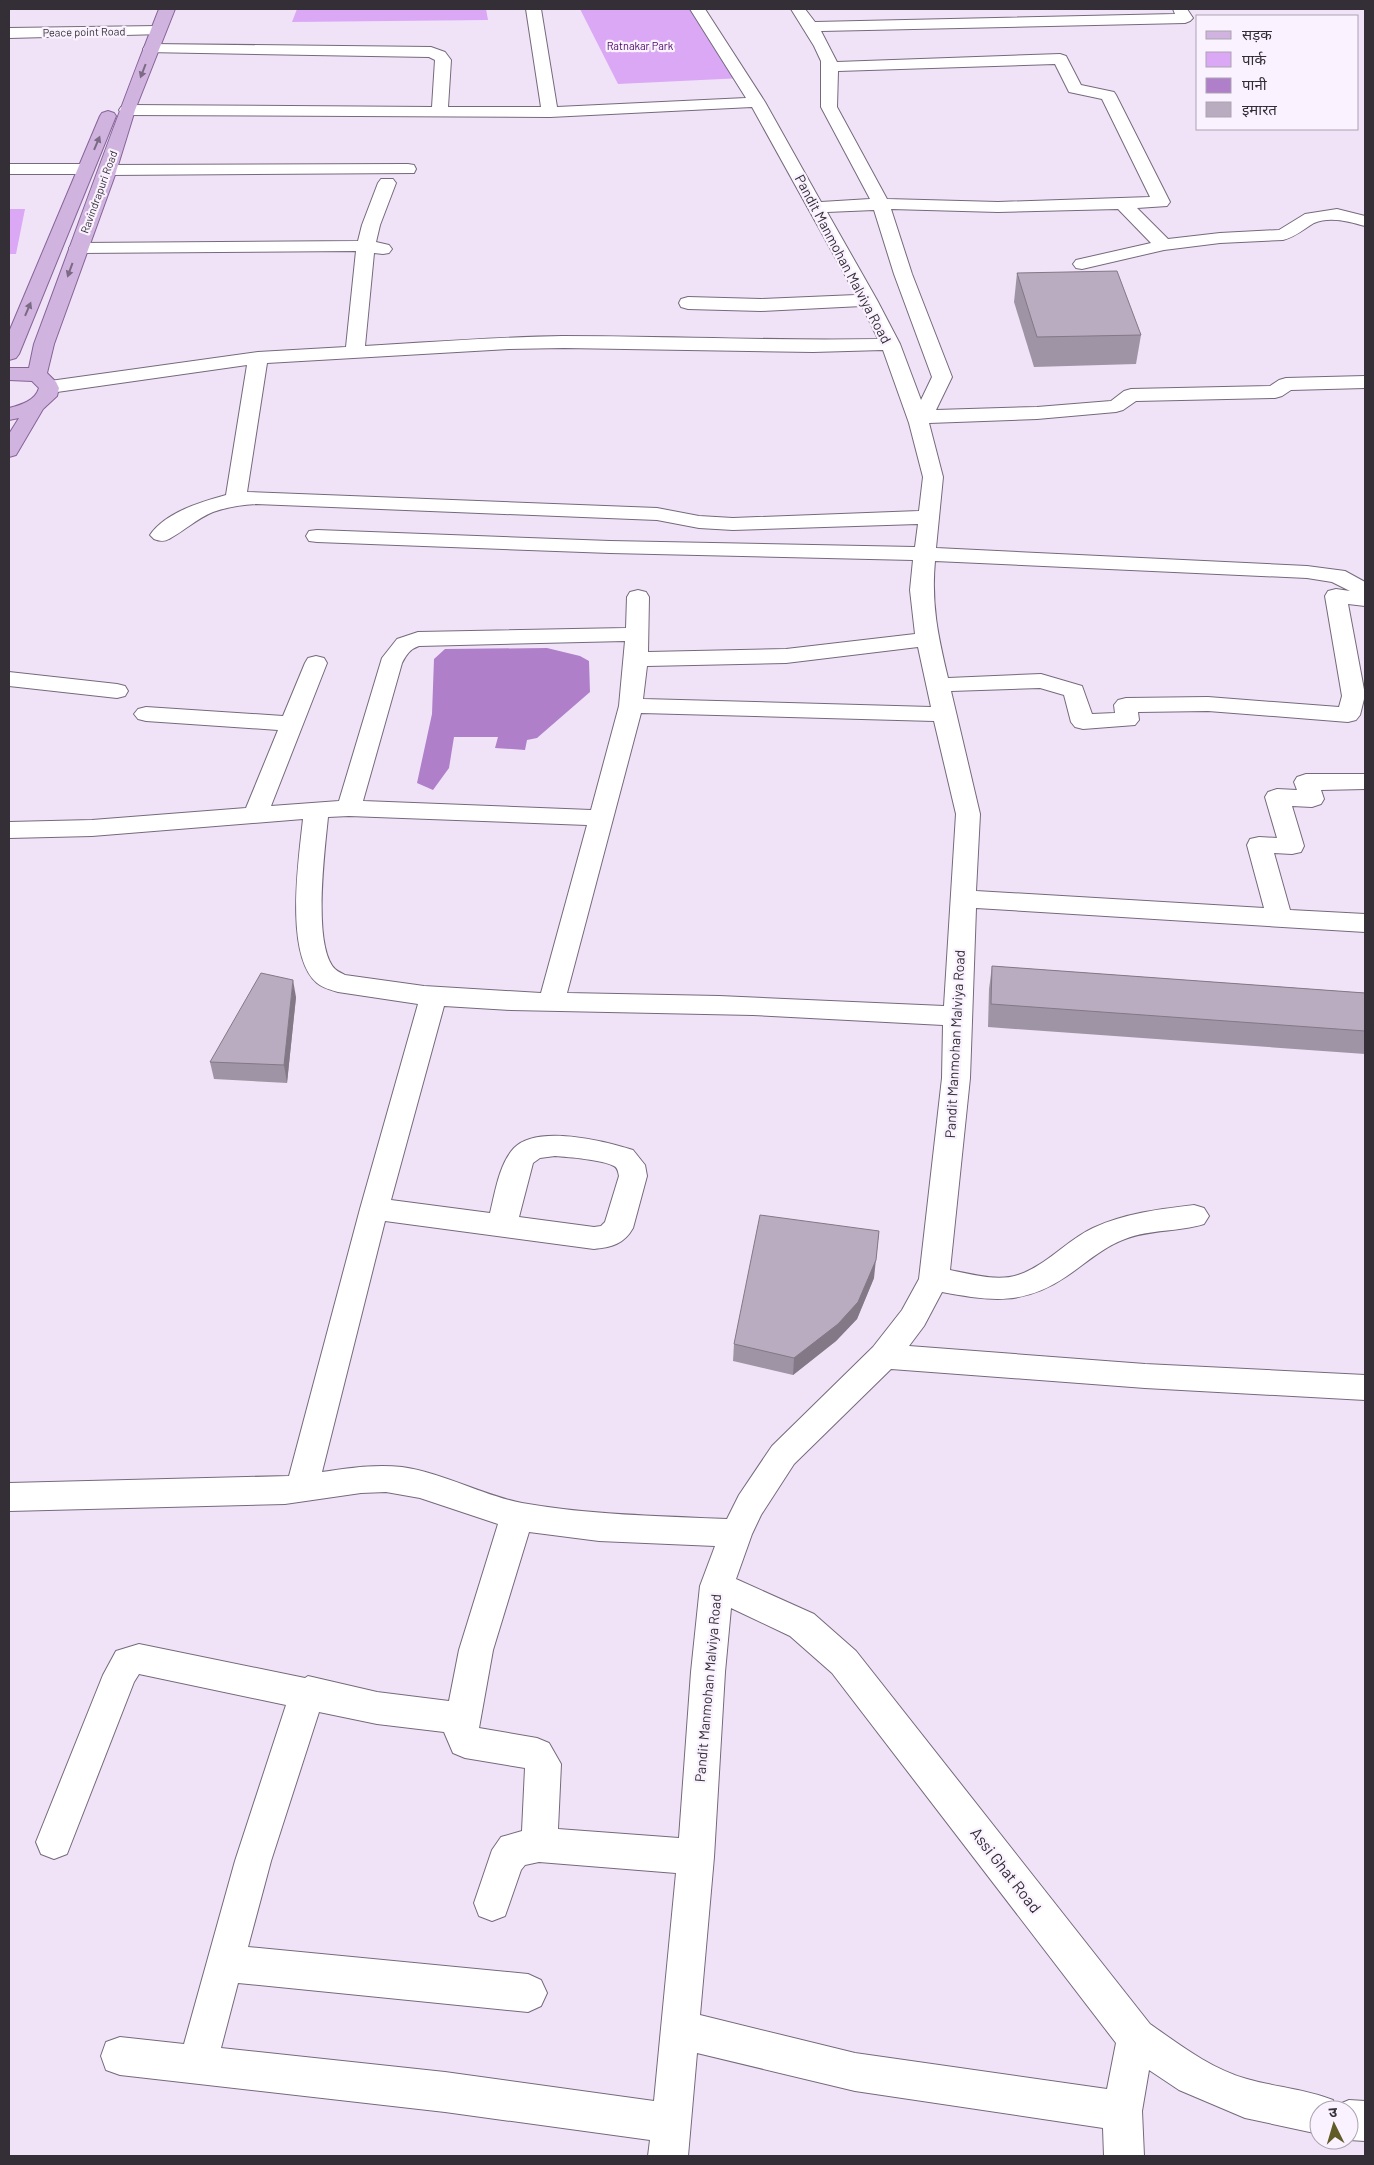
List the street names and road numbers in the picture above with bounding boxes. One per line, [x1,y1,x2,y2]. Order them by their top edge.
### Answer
street label: Peace point Road [43,24,125,39]
street label: Ravindrapuri Road [78,149,120,235]
street label: Pandit Manmohan Malviya Road [792,171,895,346]
street label: Pandit Manmohan Malviya Road [941,949,968,1139]
street label: Pandit Manmohan Malviya Road [691,1593,724,1783]
street label: Assi Ghat Road [967,1823,1046,1916]

